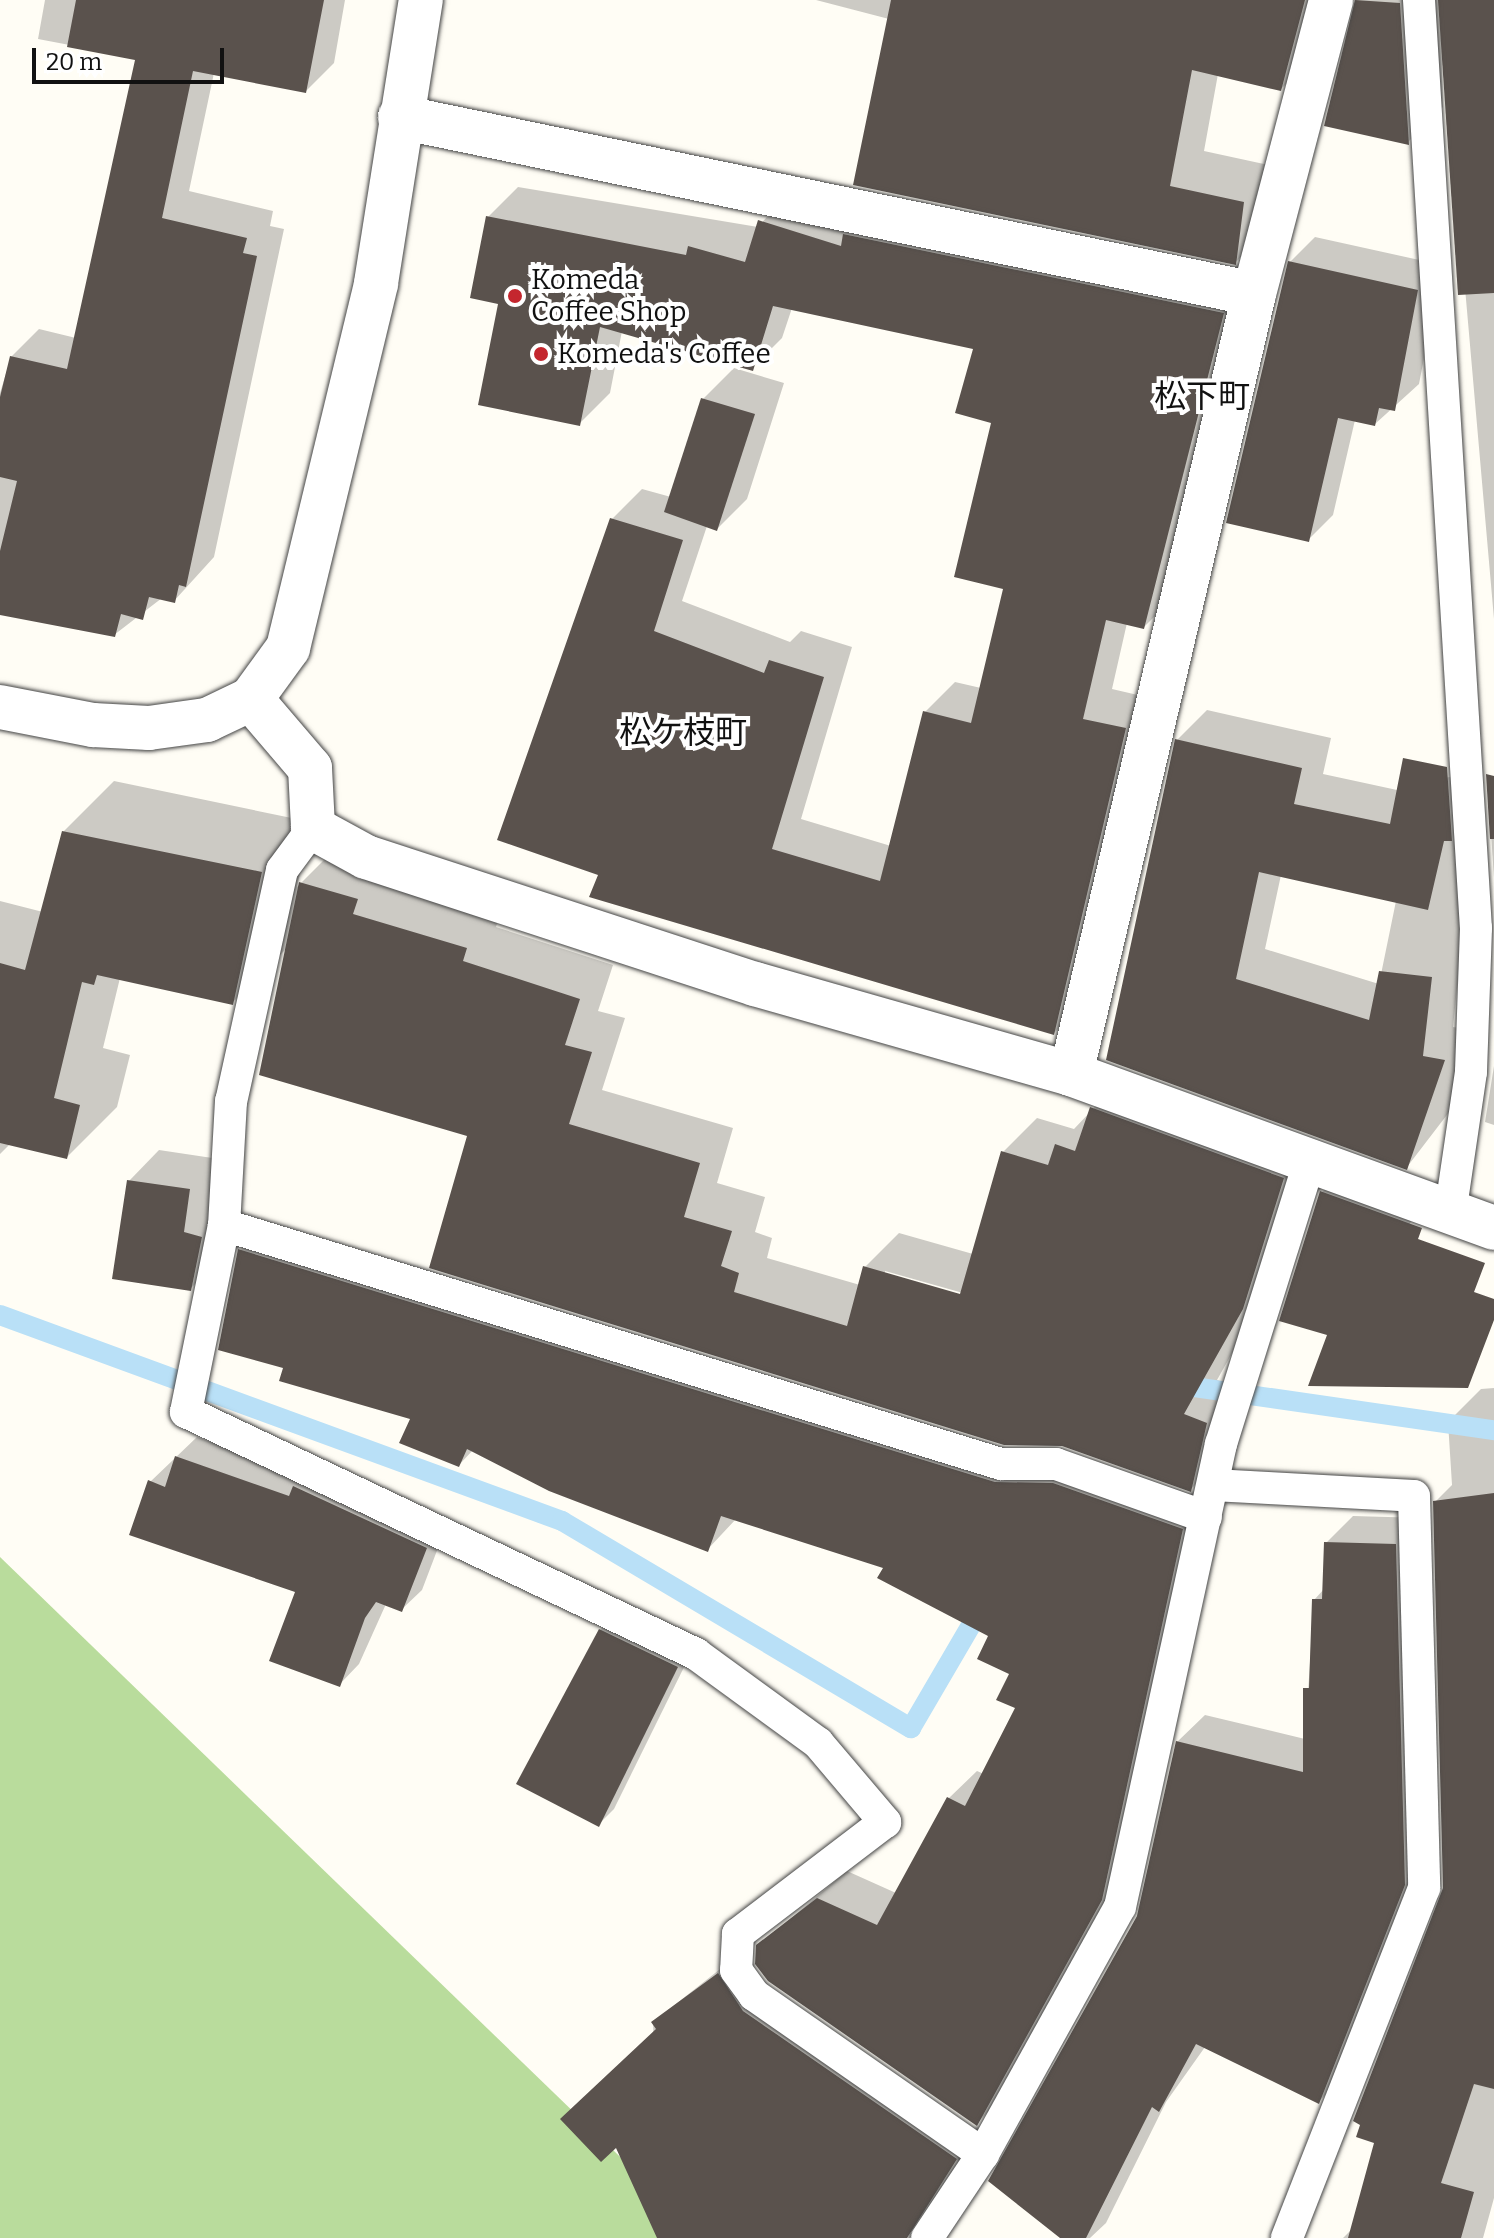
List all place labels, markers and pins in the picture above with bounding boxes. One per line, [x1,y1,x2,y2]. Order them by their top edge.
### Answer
place label: Komeda Coffee Shop [531,263,686,329]
marker: Komeda Coffee Shop [506,287,524,305]
place label: Komeda's Coffee [557,337,771,371]
marker: Komeda's Coffee [532,345,550,363]

